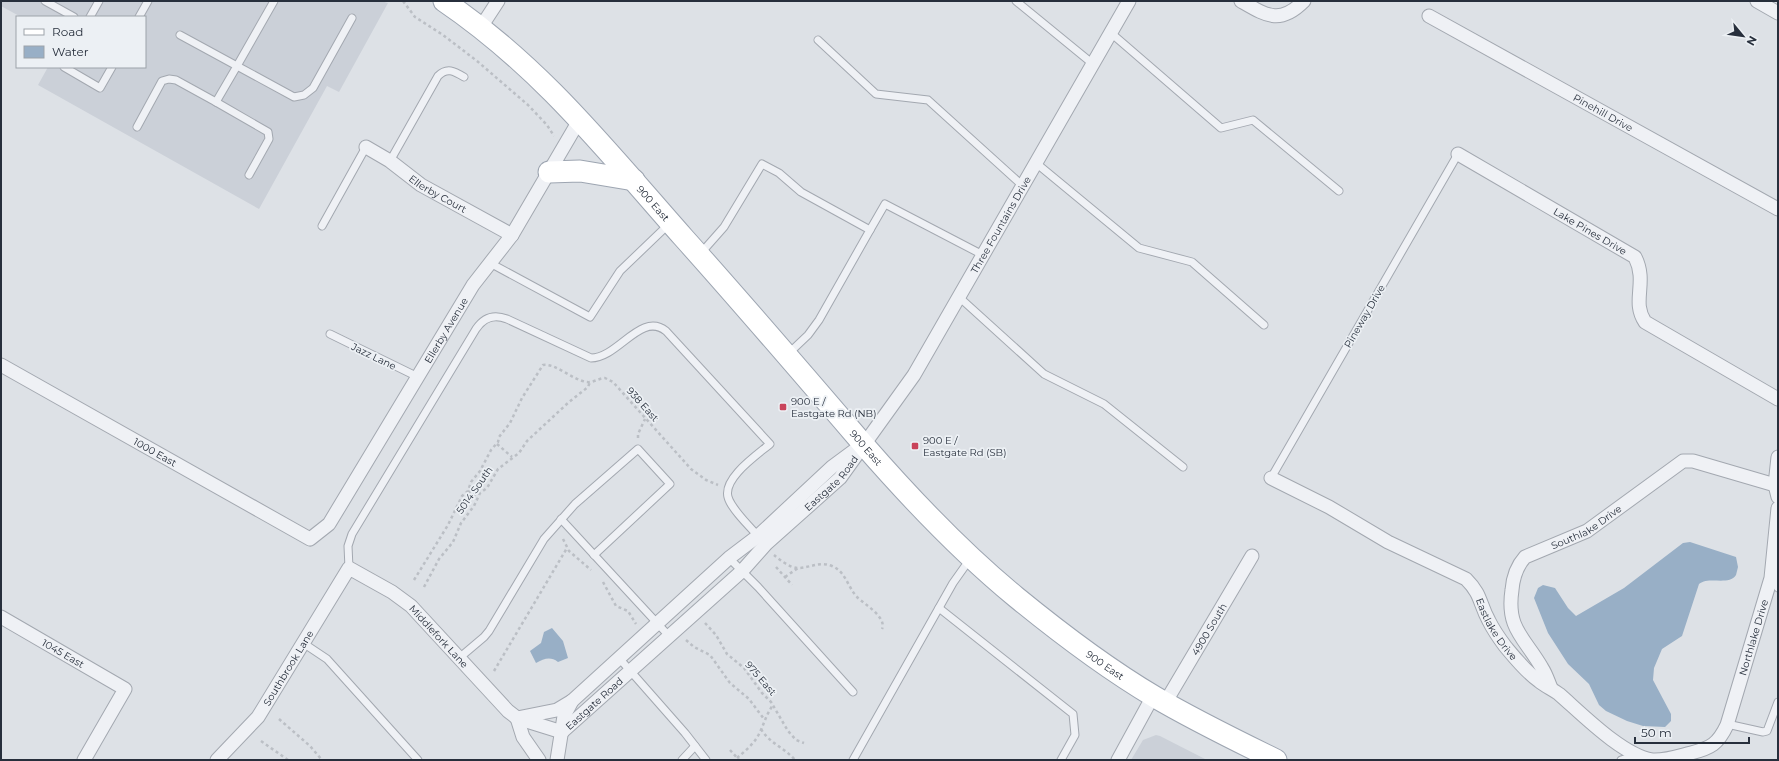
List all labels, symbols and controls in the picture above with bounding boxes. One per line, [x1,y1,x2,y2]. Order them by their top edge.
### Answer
legend [16,16,146,68]
north arrow [1723,16,1763,56]
text: Road [52,24,83,39]
text: N [1743,34,1760,48]
text: Water [52,44,89,59]
street label: Pinehill Drive [1571,91,1635,135]
street label: Ellerby Court [406,172,469,216]
street label: Three Fountains Drive [968,174,1034,276]
street label: 900 East [634,183,672,224]
street label: Lake Pines Drive [1551,205,1629,258]
street label: Pineway Drive [1341,282,1388,350]
street label: Ellerby Avenue [421,295,471,366]
street label: Jazz Lane [348,340,398,373]
street label: 938 East [624,384,662,424]
place label: 900 E / Eastgate Rd (NB) [791,395,876,420]
marker: 900 E / Eastgate Rd (NB) [778,402,788,412]
street label: 900 East [847,427,885,469]
place label: 900 E / Eastgate Rd (SB) [923,434,1006,459]
street label: 1000 East [131,435,179,470]
marker: 900 E / Eastgate Rd (SB) [910,441,920,451]
street label: Eastgate Road [802,453,861,514]
street label: 5014 South [453,464,496,517]
street label: Southlake Drive [1549,502,1624,552]
street label: Eastlake Drive [1473,596,1520,663]
street label: Northlake Drive [1736,598,1771,677]
street label: 4900 South [1189,601,1230,658]
street label: Middlefork Lane [406,602,471,671]
street label: Southbrook Lane [260,628,317,708]
street label: 1045 East [40,636,86,671]
street label: 900 East [1083,648,1127,683]
street label: 975 East [742,658,779,698]
street label: Eastgate Road [563,675,626,733]
scale bar [1635,719,1749,745]
text: 50 m [1641,725,1672,740]

